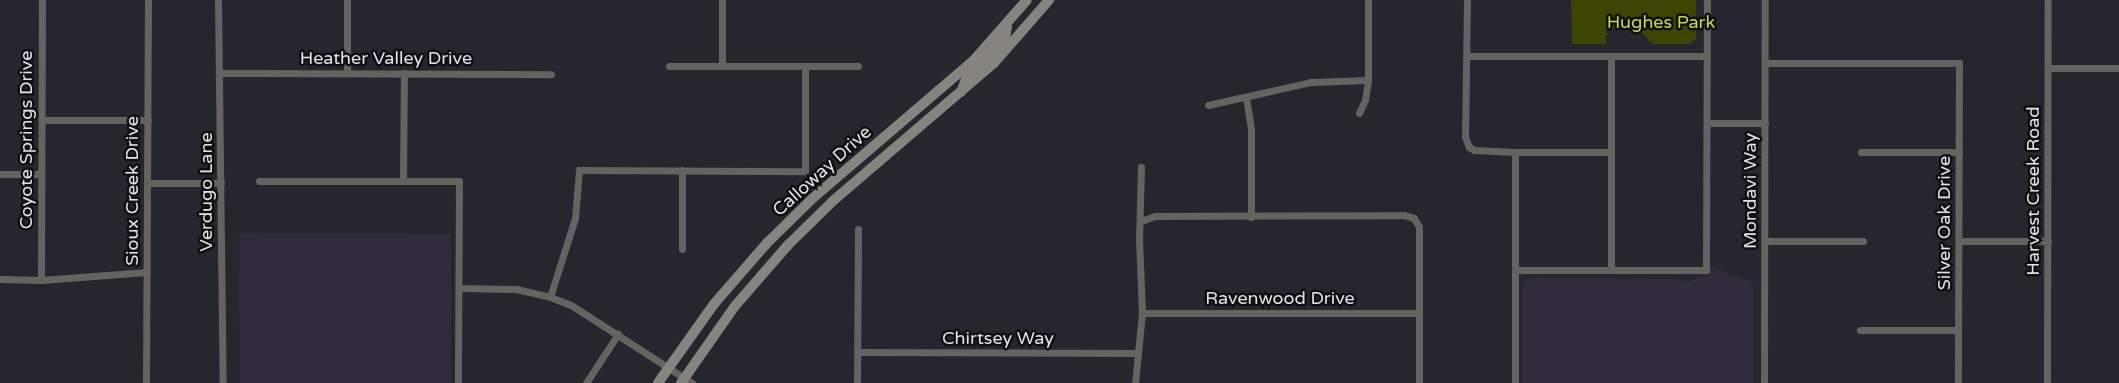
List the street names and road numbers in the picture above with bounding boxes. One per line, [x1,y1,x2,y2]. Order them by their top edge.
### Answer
street label: Heather Valley Drive [300,47,472,69]
street label: Coyote Springs Drive [15,51,37,229]
street label: Harvest Creek Road [2022,106,2044,276]
street label: Sioux Creek Drive [121,116,143,266]
street label: Calloway Drive [768,121,876,221]
street label: Verdugo Lane [195,132,217,252]
street label: Mondavi Way [1739,133,1761,249]
street label: Silver Oak Drive [1933,156,1955,290]
street label: Ravenwood Drive [1205,287,1355,309]
street label: Chirtsey Way [942,327,1054,349]

